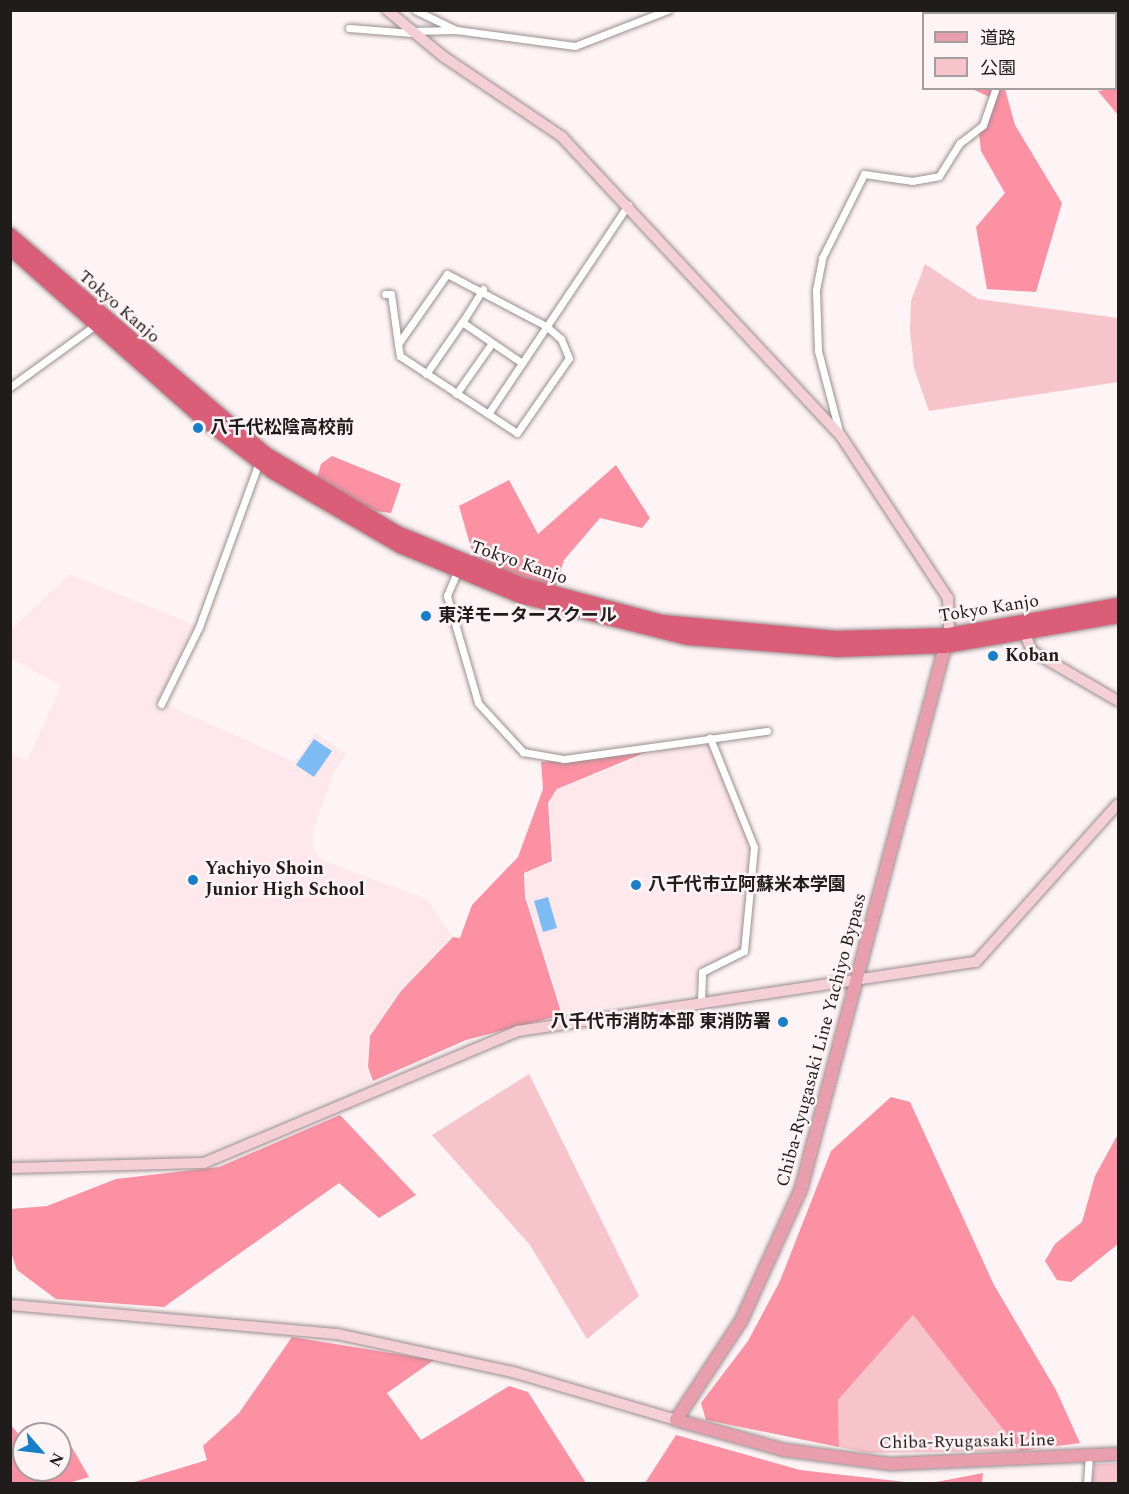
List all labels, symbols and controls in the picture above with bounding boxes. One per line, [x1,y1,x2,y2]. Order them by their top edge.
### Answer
legend [922,12,1117,90]
text: 道路 [980,25,1016,52]
text: 公園 [980,55,1016,82]
street label: Tokyo Kanjo [74,266,164,348]
place label: 八千代松陰高校前 [210,417,354,439]
marker: 八千代松陰高校前 [191,421,205,435]
street label: Tokyo Kanjo [468,536,570,590]
street label: Tokyo Kanjo [937,590,1041,628]
place label: 東洋モータースクール [438,605,618,627]
marker: 東洋モータースクール [419,609,433,623]
place label: Koban [1005,645,1059,667]
marker: Koban [986,649,1000,663]
place label: Yachiyo Shoin Junior High School [205,859,365,902]
marker: Yachiyo Shoin Junior High School [186,873,200,887]
place label: 八千代市立阿蘇米本学園 [648,874,846,896]
marker: 八千代市立阿蘇米本学園 [629,878,643,892]
street label: Chiba-Ryugasaki Line Yachiyo Bypass [772,891,872,1189]
place label: 八千代市消防本部 東消防署 [551,1011,771,1033]
marker: 八千代市消防本部 東消防署 [776,1015,790,1029]
north arrow [12,1422,72,1482]
street label: Chiba-Ryugasaki Line [879,1430,1055,1454]
text: N [42,1448,70,1471]

